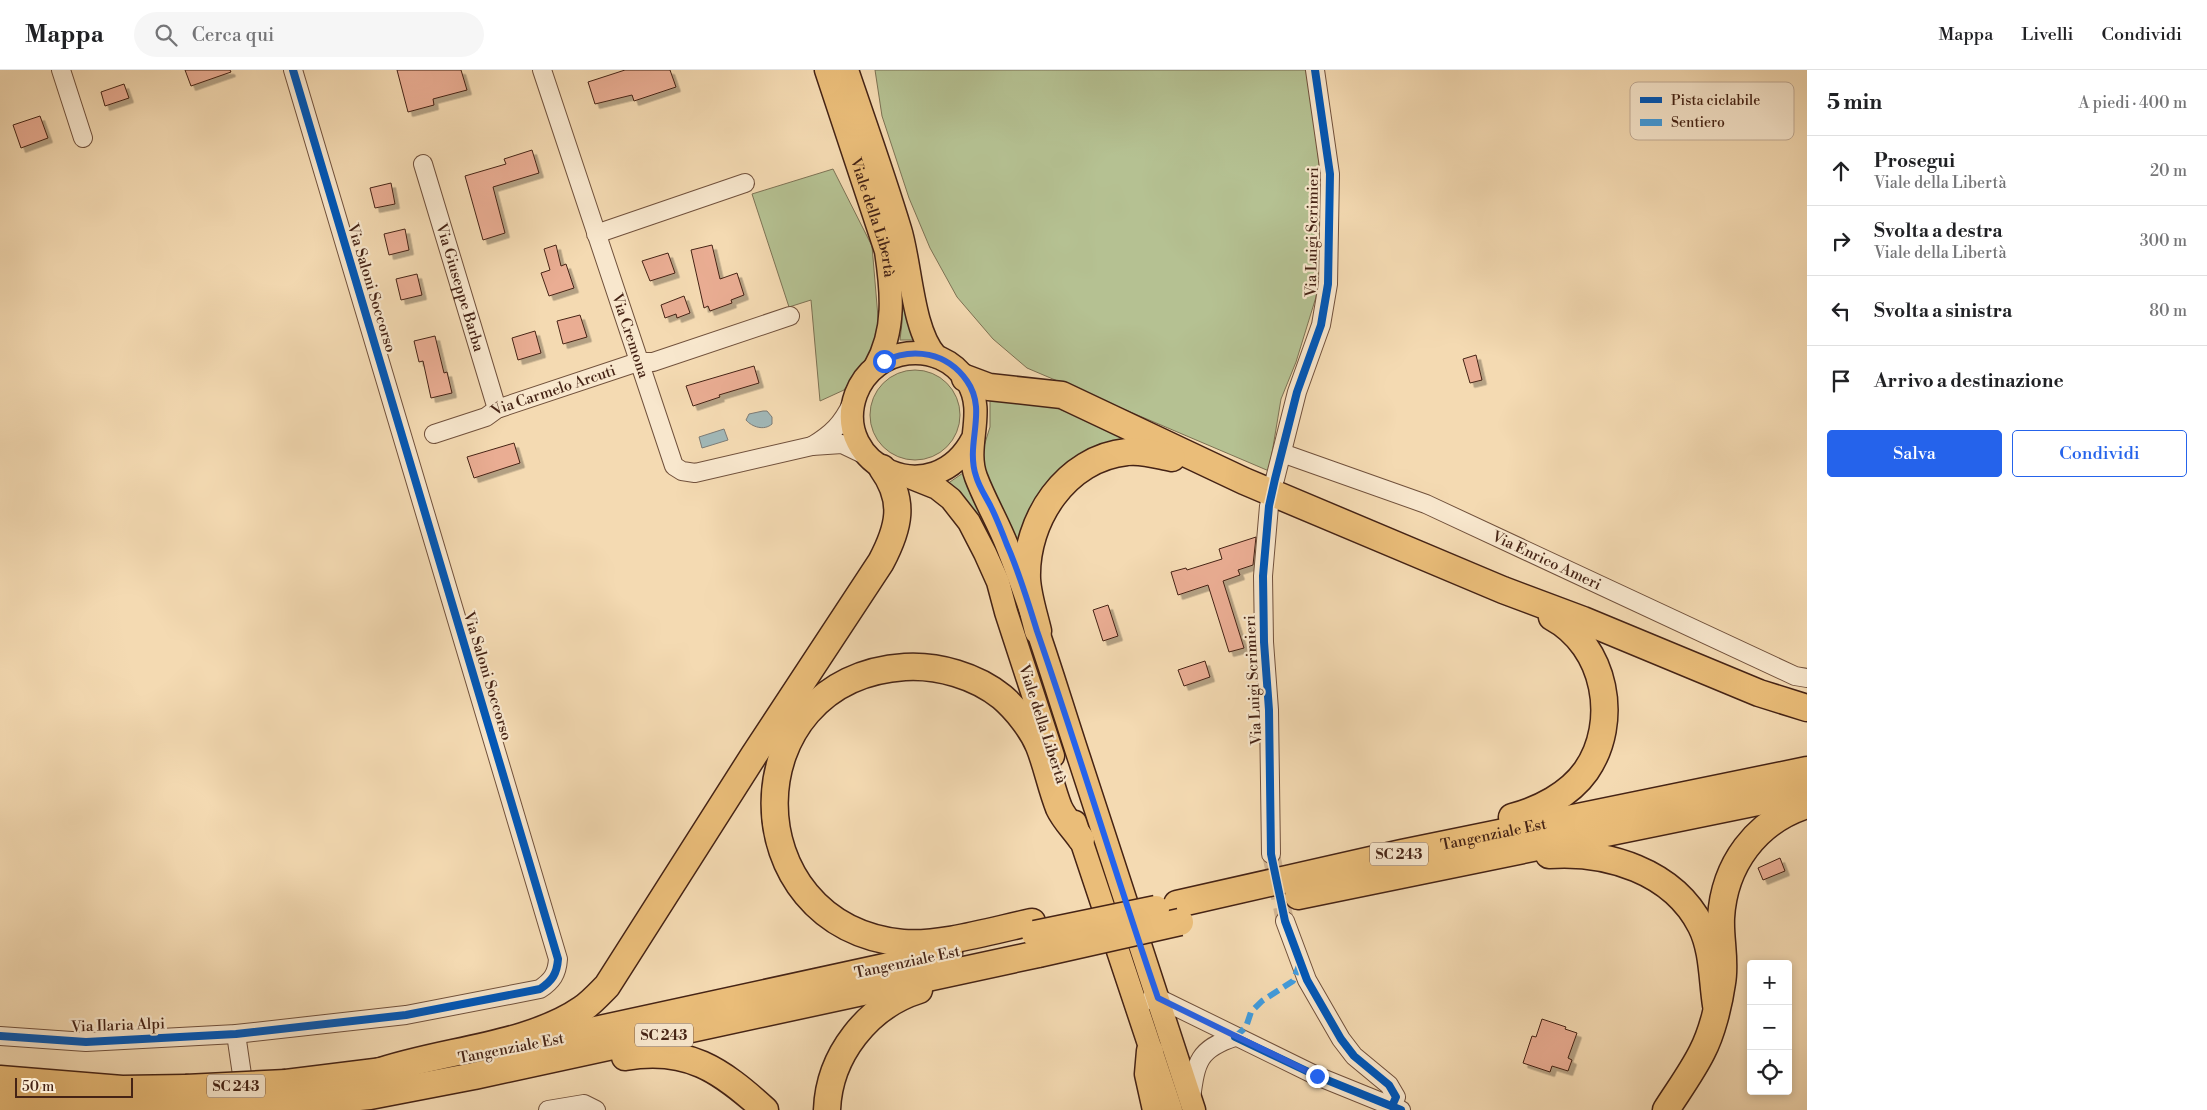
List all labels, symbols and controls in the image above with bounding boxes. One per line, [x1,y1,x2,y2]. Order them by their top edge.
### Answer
search box [134,12,484,57]
text: Mappa [25,20,104,50]
icon: search [152,21,180,49]
text: Cerca qui [192,23,274,47]
text: Mappa [1938,23,1993,46]
text: Livelli [2021,23,2074,46]
text: Condividi [2102,23,2182,46]
legend [1630,82,1794,140]
text: 5 min [1827,90,1882,116]
text: Pista ciclabile [1671,92,1760,110]
text: A piedi · 400 m [2078,93,2187,113]
text: Sentiero [1671,114,1725,132]
text: Prosegui [1874,149,1955,173]
street label: Viale della Libertà [845,154,898,279]
icon: ahead [1827,157,1855,185]
text: 20 m [2150,161,2187,181]
street label: Via Luigi Scrimieri [1302,167,1323,298]
text: Viale della Libertà [1874,173,2007,193]
text: Svolta a destra [1874,219,2002,243]
street label: Via Giuseppe Barba [431,220,488,354]
street label: Via Saloni Soccorso [343,221,400,355]
icon: right [1827,227,1855,255]
text: 300 m [2140,231,2187,251]
text: Viale della Libertà [1874,243,2007,263]
street label: Via Cremona [607,290,653,381]
icon: left [1827,297,1855,325]
text: Svolta a sinistra [1874,299,2012,323]
text: 80 m [2149,301,2187,321]
route start [873,350,896,373]
street label: Via Carmelo Arcuti [487,361,618,421]
icon: arrive [1827,367,1855,395]
text: Arrivo a destinazione [1874,369,2064,393]
button: Salva [1827,430,2002,477]
button: Condividi [2012,430,2187,477]
street label: Via Enrico Ameri [1488,527,1604,594]
street label: Via Saloni Soccorso [459,609,516,743]
street label: Via Luigi Scrimieri [1241,614,1266,746]
street label: Viale della Libertà [1014,661,1071,787]
street label: Tangenziale Est [1439,815,1549,855]
road number: SC 243 [1370,842,1428,866]
street label: Tangenziale Est [853,942,962,983]
map controls [1747,960,1792,1095]
button: + [1747,960,1792,1005]
button: − [1747,1005,1792,1050]
street label: Via Ilaria Alpi [70,1014,165,1037]
road number: SC 243 [635,1024,693,1046]
street label: Tangenziale Est [457,1029,566,1068]
button: locate [1747,1050,1792,1095]
route end [1306,1065,1329,1088]
road number: SC 243 [207,1074,265,1098]
scale bar [15,1075,132,1098]
text: 50 m [22,1078,54,1096]

